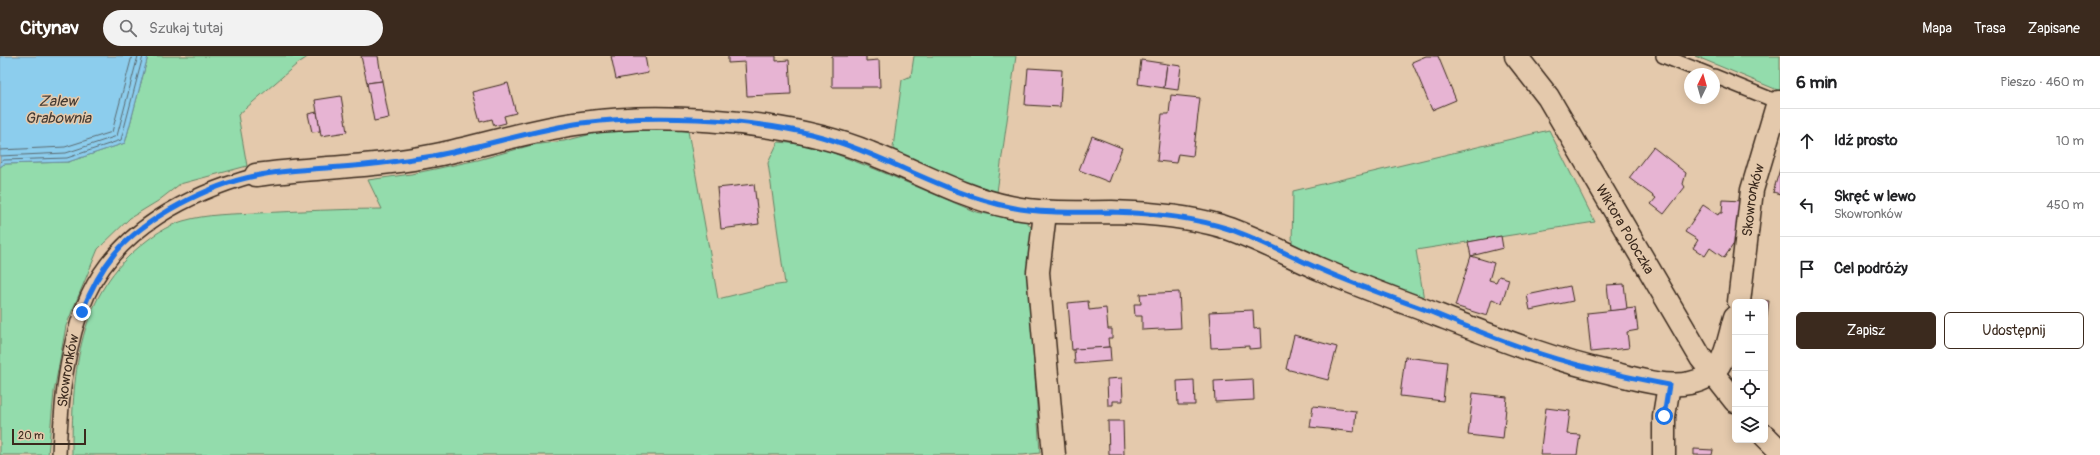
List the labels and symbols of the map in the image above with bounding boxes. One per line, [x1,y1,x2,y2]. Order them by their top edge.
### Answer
north arrow [1684,68,1720,104]
water label: Zalew Grabownia [25,92,92,128]
street label: Skowronków [1739,161,1768,237]
street label: Wiktora Poloczka [1592,181,1658,277]
route end [73,303,91,321]
street label: Skowronków [54,332,83,408]
route start [1655,407,1673,425]
scale bar [12,427,86,446]

